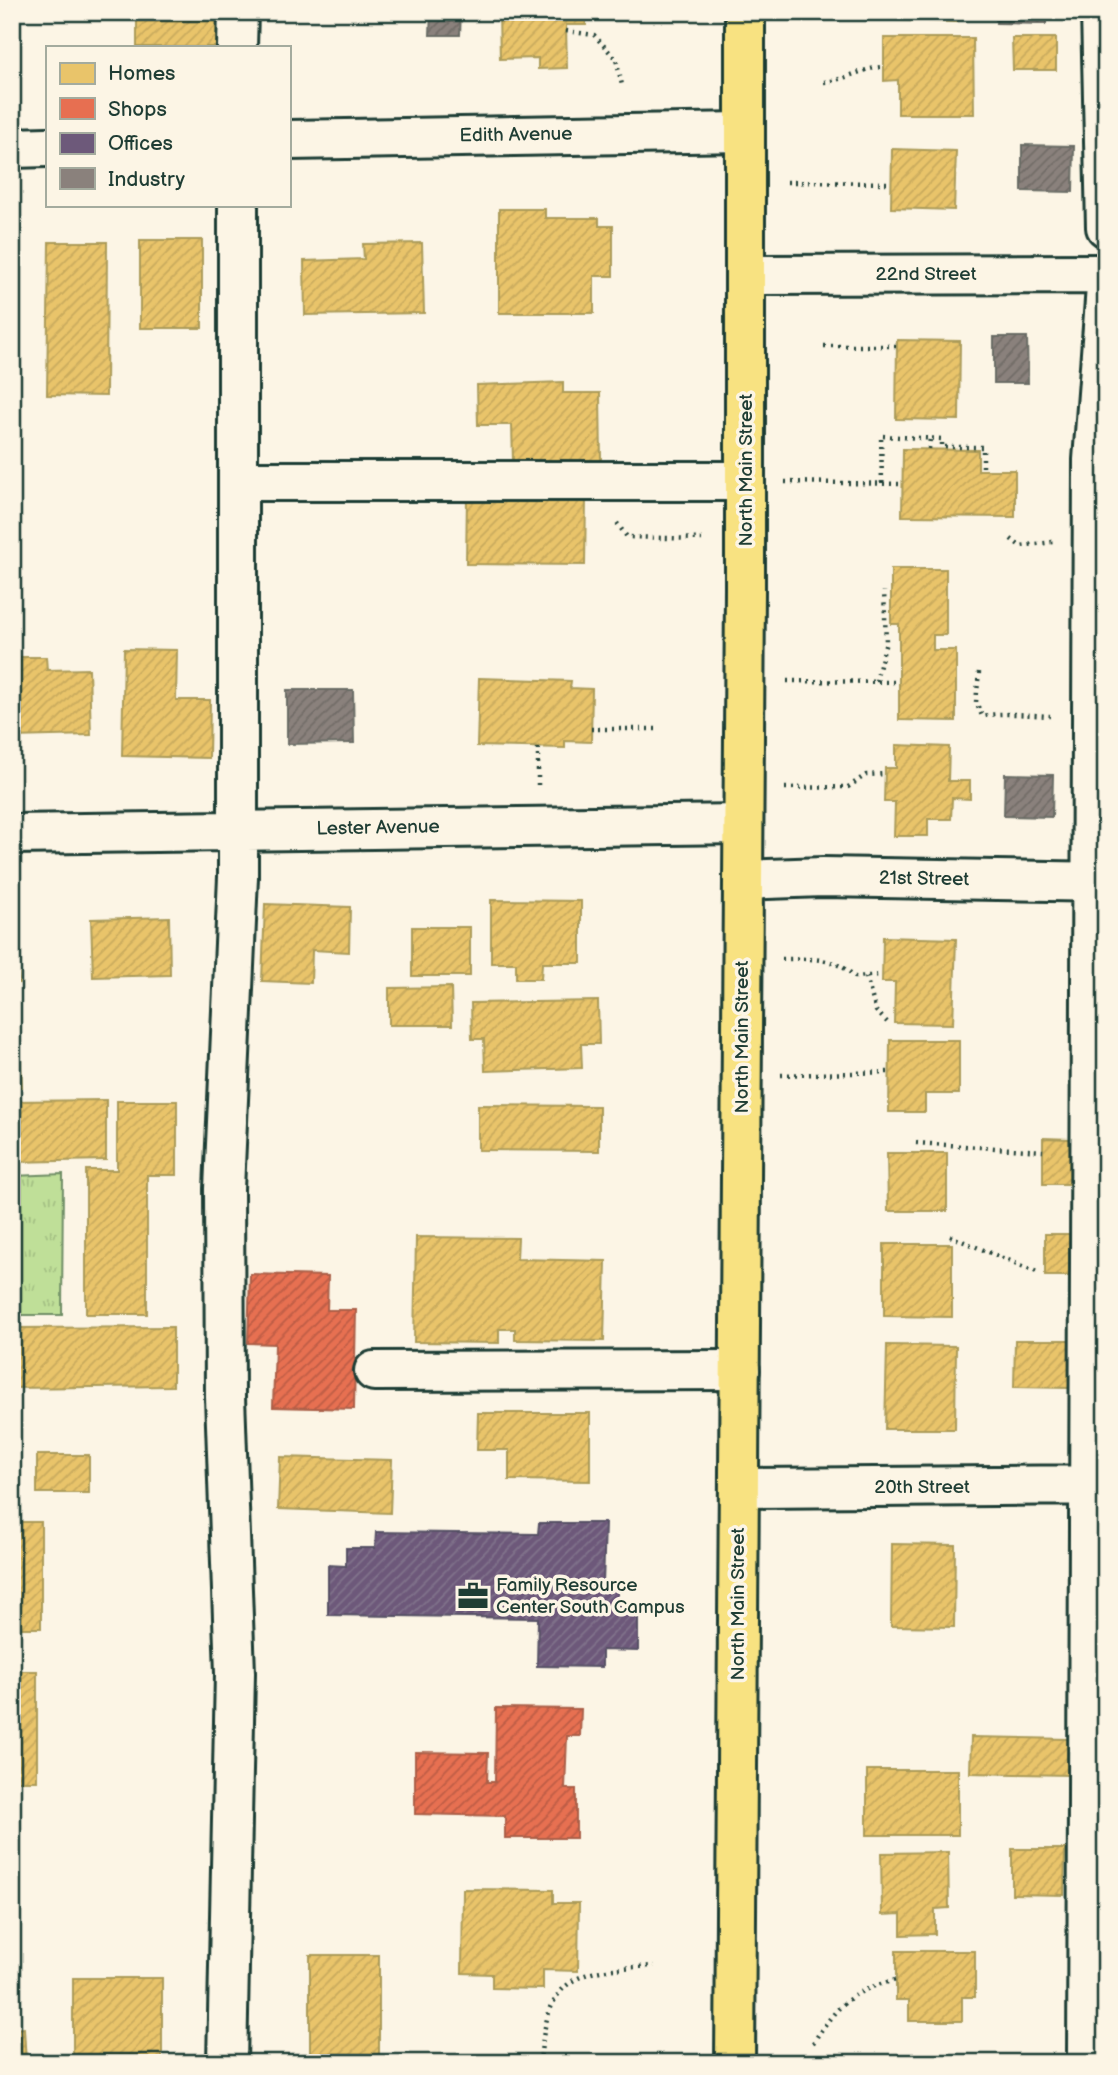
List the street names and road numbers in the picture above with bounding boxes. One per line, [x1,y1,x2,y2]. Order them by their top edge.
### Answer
street label: Edith Avenue [459,123,573,147]
street label: 22nd Street [876,263,977,286]
street label: North Main Street [735,393,758,546]
street label: Lester Avenue [316,815,440,841]
street label: 21st Street [879,867,970,891]
street label: North Main Street [731,960,754,1113]
street label: 20th Street [874,1476,970,1499]
street label: North Main Street [727,1527,750,1680]

